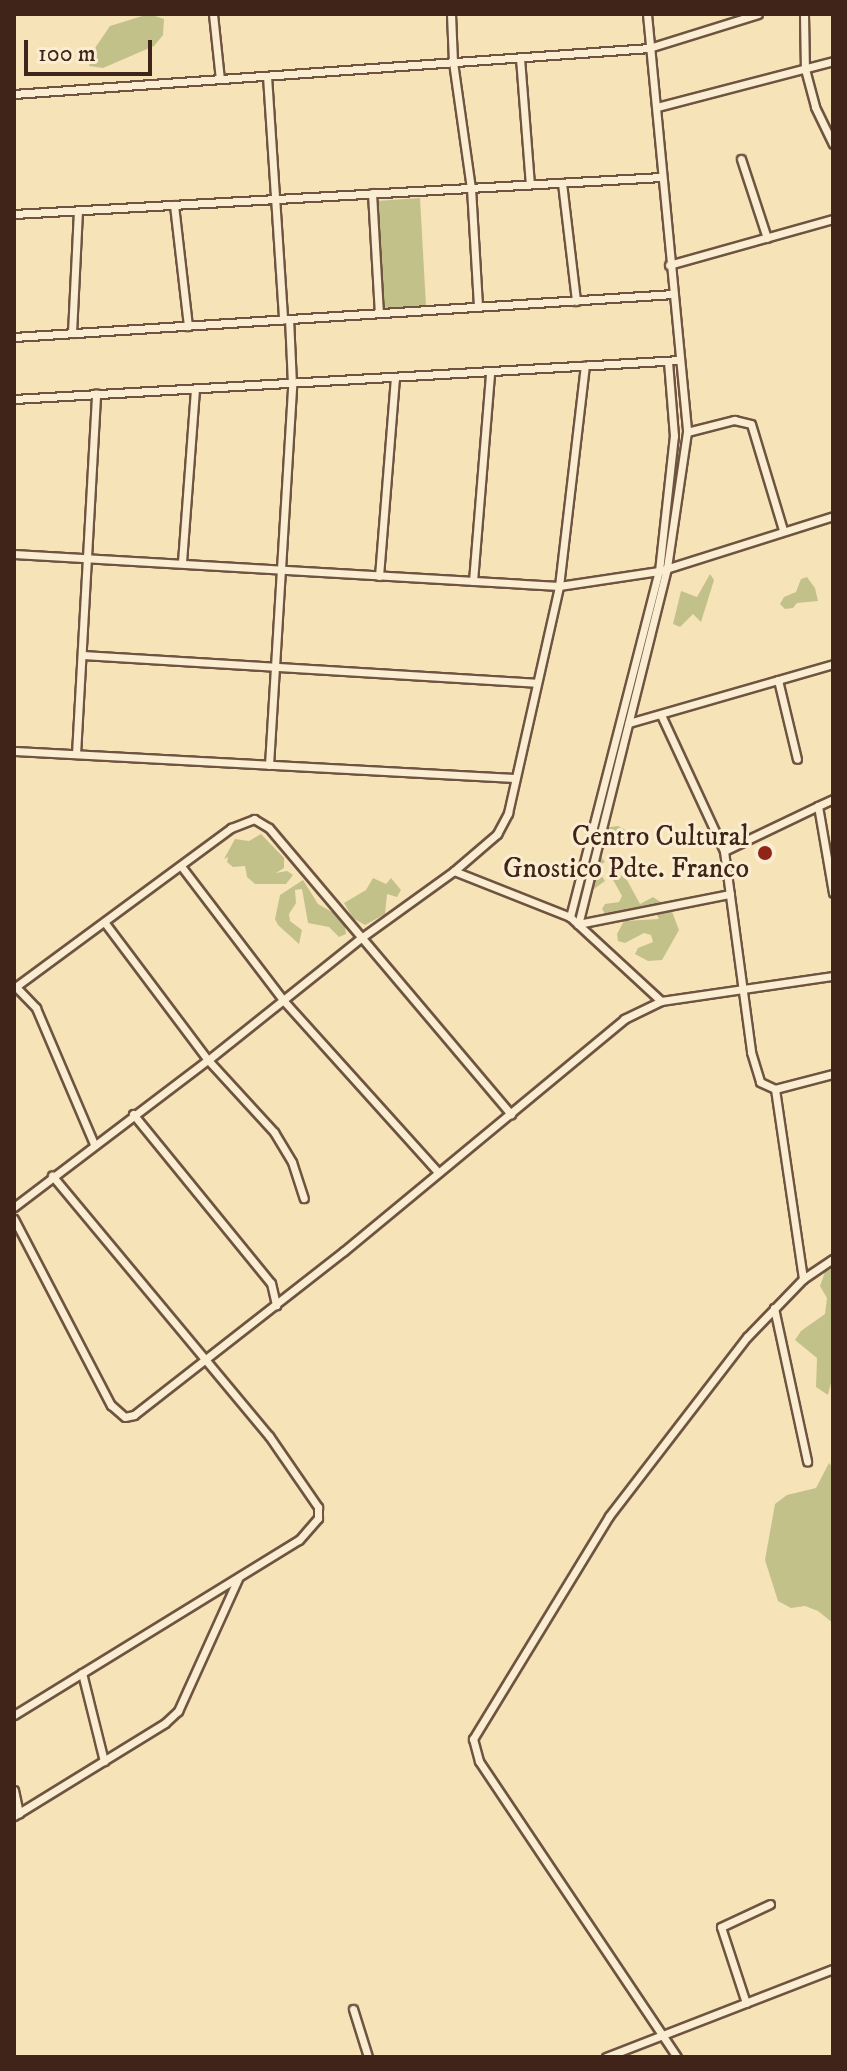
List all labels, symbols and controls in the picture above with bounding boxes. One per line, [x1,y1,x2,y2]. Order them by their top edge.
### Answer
scale bar [28,24,156,74]
text: 100 m [38,39,96,69]
place label: Centro Cultural Gnostico Pdte. Franco [503,820,749,886]
marker: Centro Cultural Gnostico Pdte. Franco [756,844,774,862]

